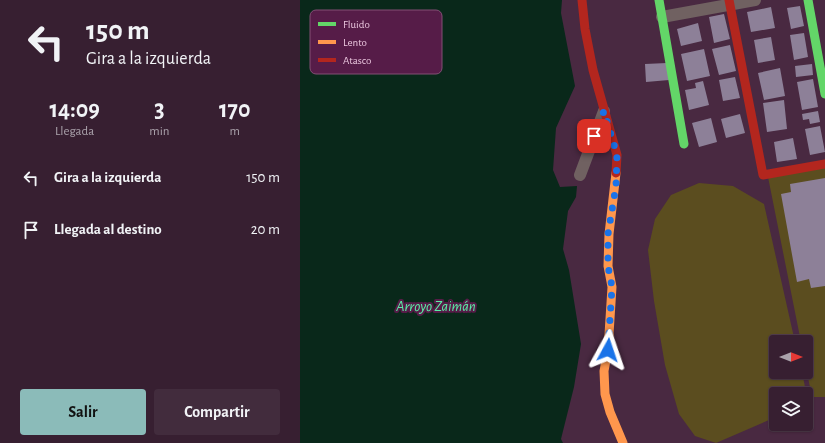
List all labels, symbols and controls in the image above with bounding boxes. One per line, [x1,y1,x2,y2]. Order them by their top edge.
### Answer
legend [310,10,442,74]
icon: left [20,16,72,68]
text: 150 m [86,17,150,45]
text: Fluido [343,19,370,30]
text: Lento [343,37,367,48]
text: Gira a la izquierda [86,50,211,68]
text: Atasco [343,55,371,66]
text: 14:09 [49,98,100,122]
text: 3 [154,98,165,122]
text: 170 [219,98,251,122]
pin [577,119,611,153]
text: Llegada [55,125,94,138]
text: min [149,125,170,138]
text: m [230,125,240,138]
icon: arrive [583,125,605,147]
icon: left [20,167,42,189]
text: Gira a la izquierda [54,170,161,185]
text: 150 m [246,170,280,185]
icon: arrive [20,219,42,241]
text: Llegada al destino [54,222,162,237]
text: 20 m [251,222,280,237]
water label: Arroyo Zaimán [395,299,476,314]
position arrow [587,329,629,371]
north arrow [769,335,813,379]
map controls [769,335,813,431]
button: layers [769,387,813,431]
button: Salir [20,389,146,435]
button: Compartir [154,389,280,435]

